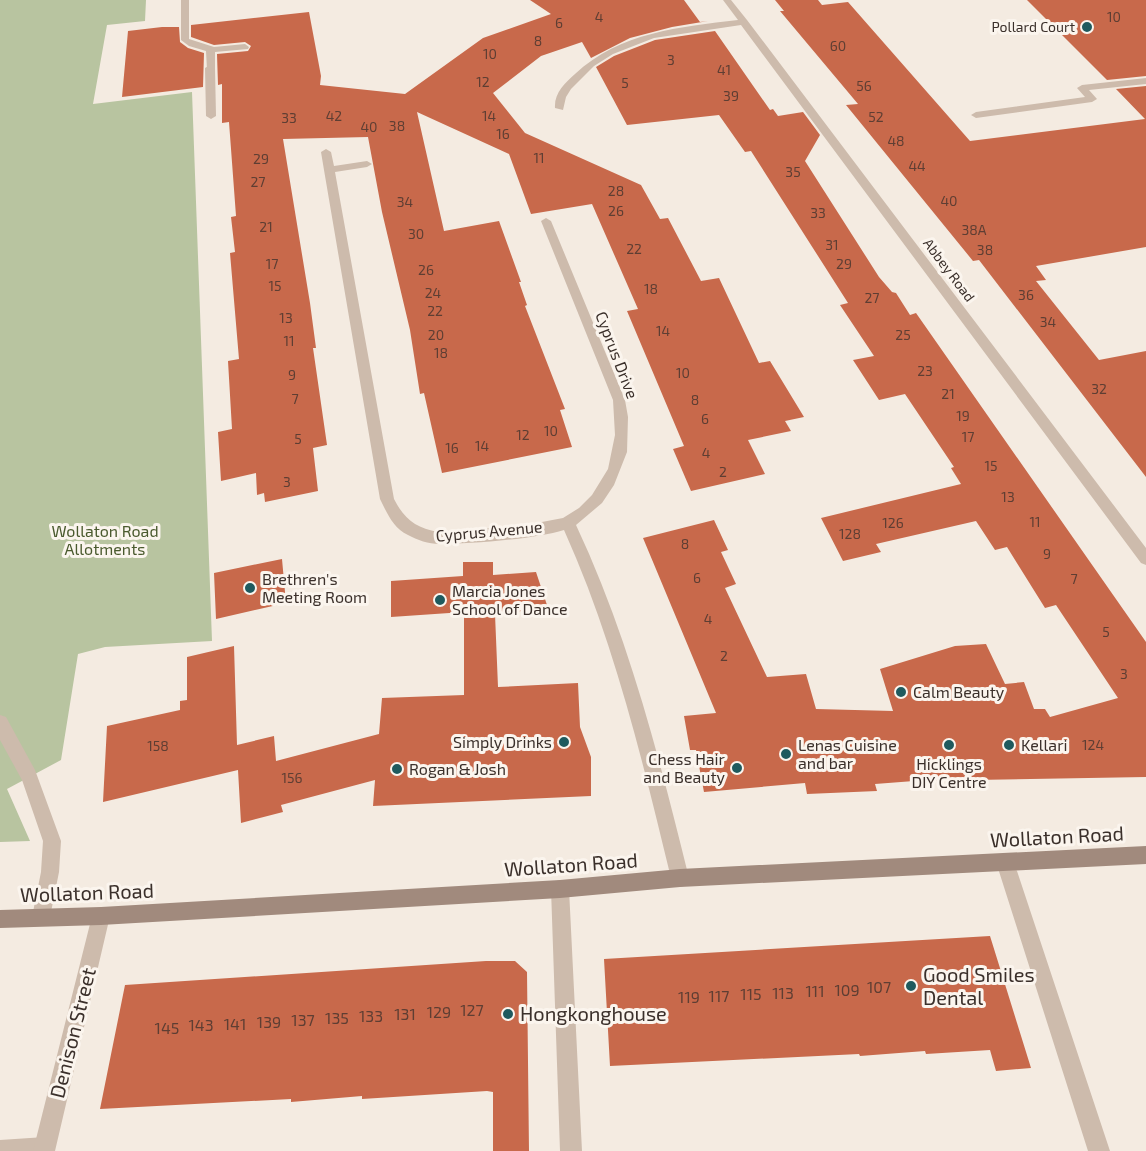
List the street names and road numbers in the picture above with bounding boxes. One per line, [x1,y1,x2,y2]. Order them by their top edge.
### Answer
street label: Abbey Road [920,235,979,305]
street label: Cyprus Drive [592,309,643,401]
street label: Cyprus Avenue [435,516,543,545]
street label: Wollaton Road [989,821,1124,851]
street label: Wollaton Road [503,847,639,881]
street label: Wollaton Road [20,878,154,906]
street label: Denison Street [44,965,100,1101]

